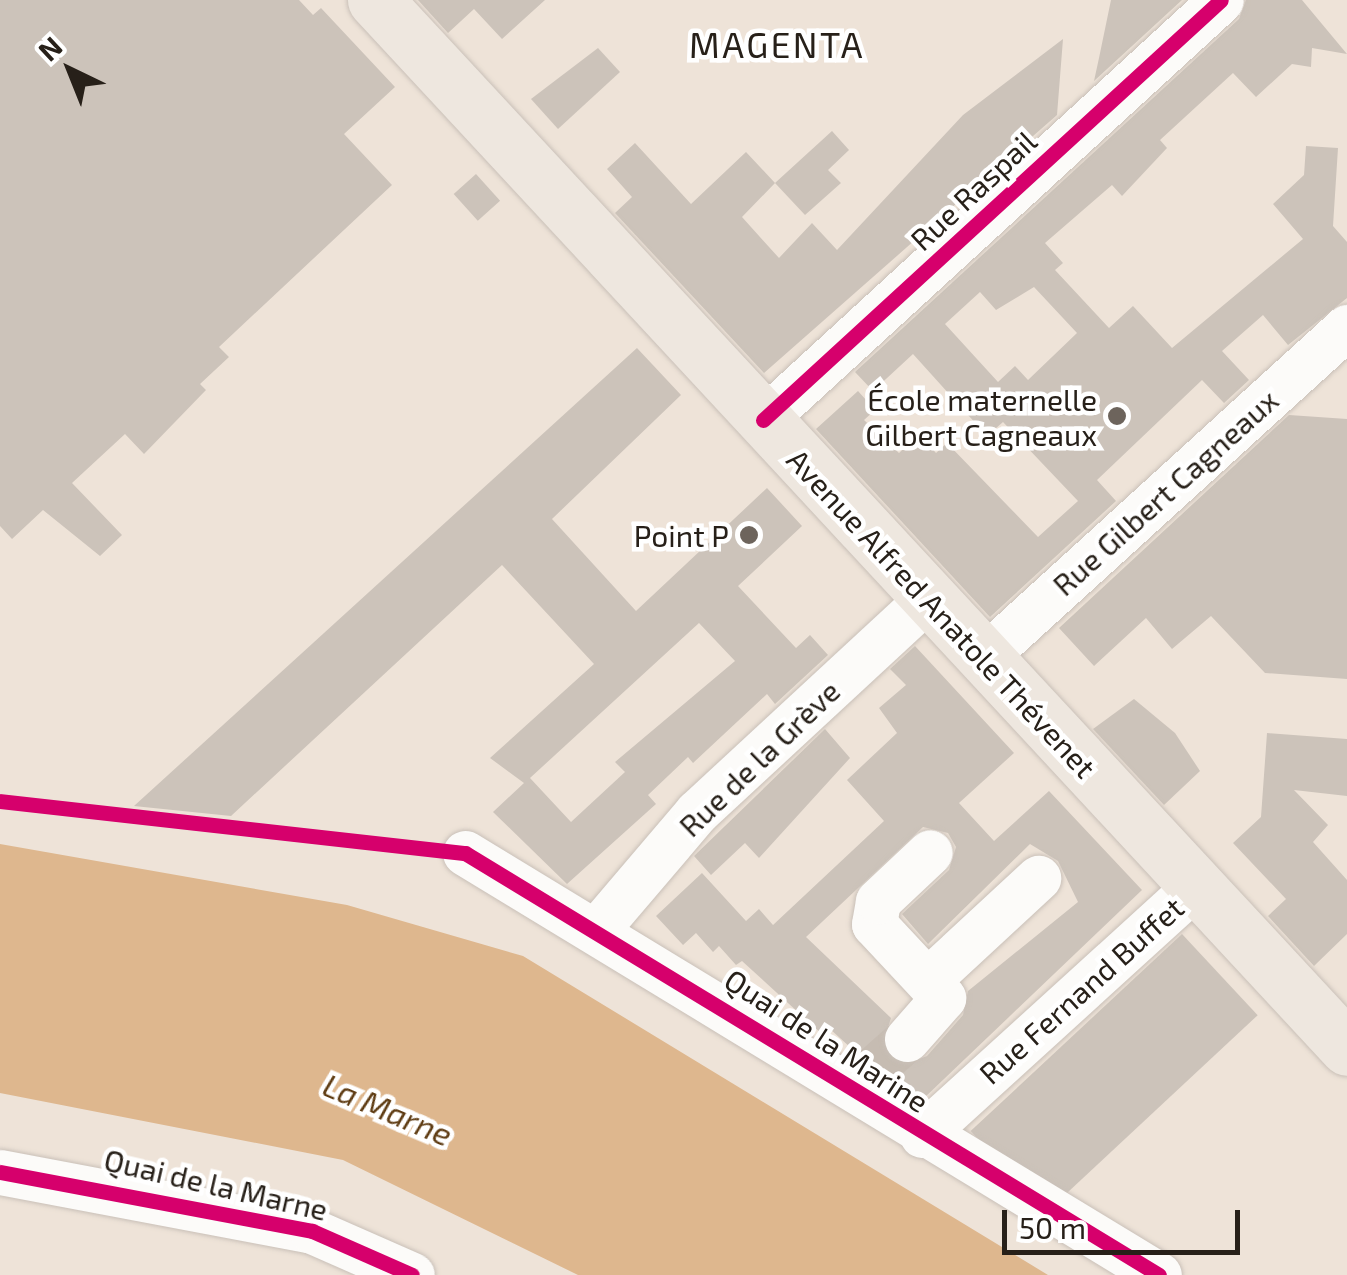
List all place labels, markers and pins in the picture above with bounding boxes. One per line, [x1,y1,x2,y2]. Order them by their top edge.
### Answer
place label: École maternelle Gilbert Cagneaux [865,381,1097,452]
marker: École maternelle Gilbert Cagneaux [1106,405,1128,427]
place label: Point P [634,517,729,553]
marker: Point P [738,524,760,546]

